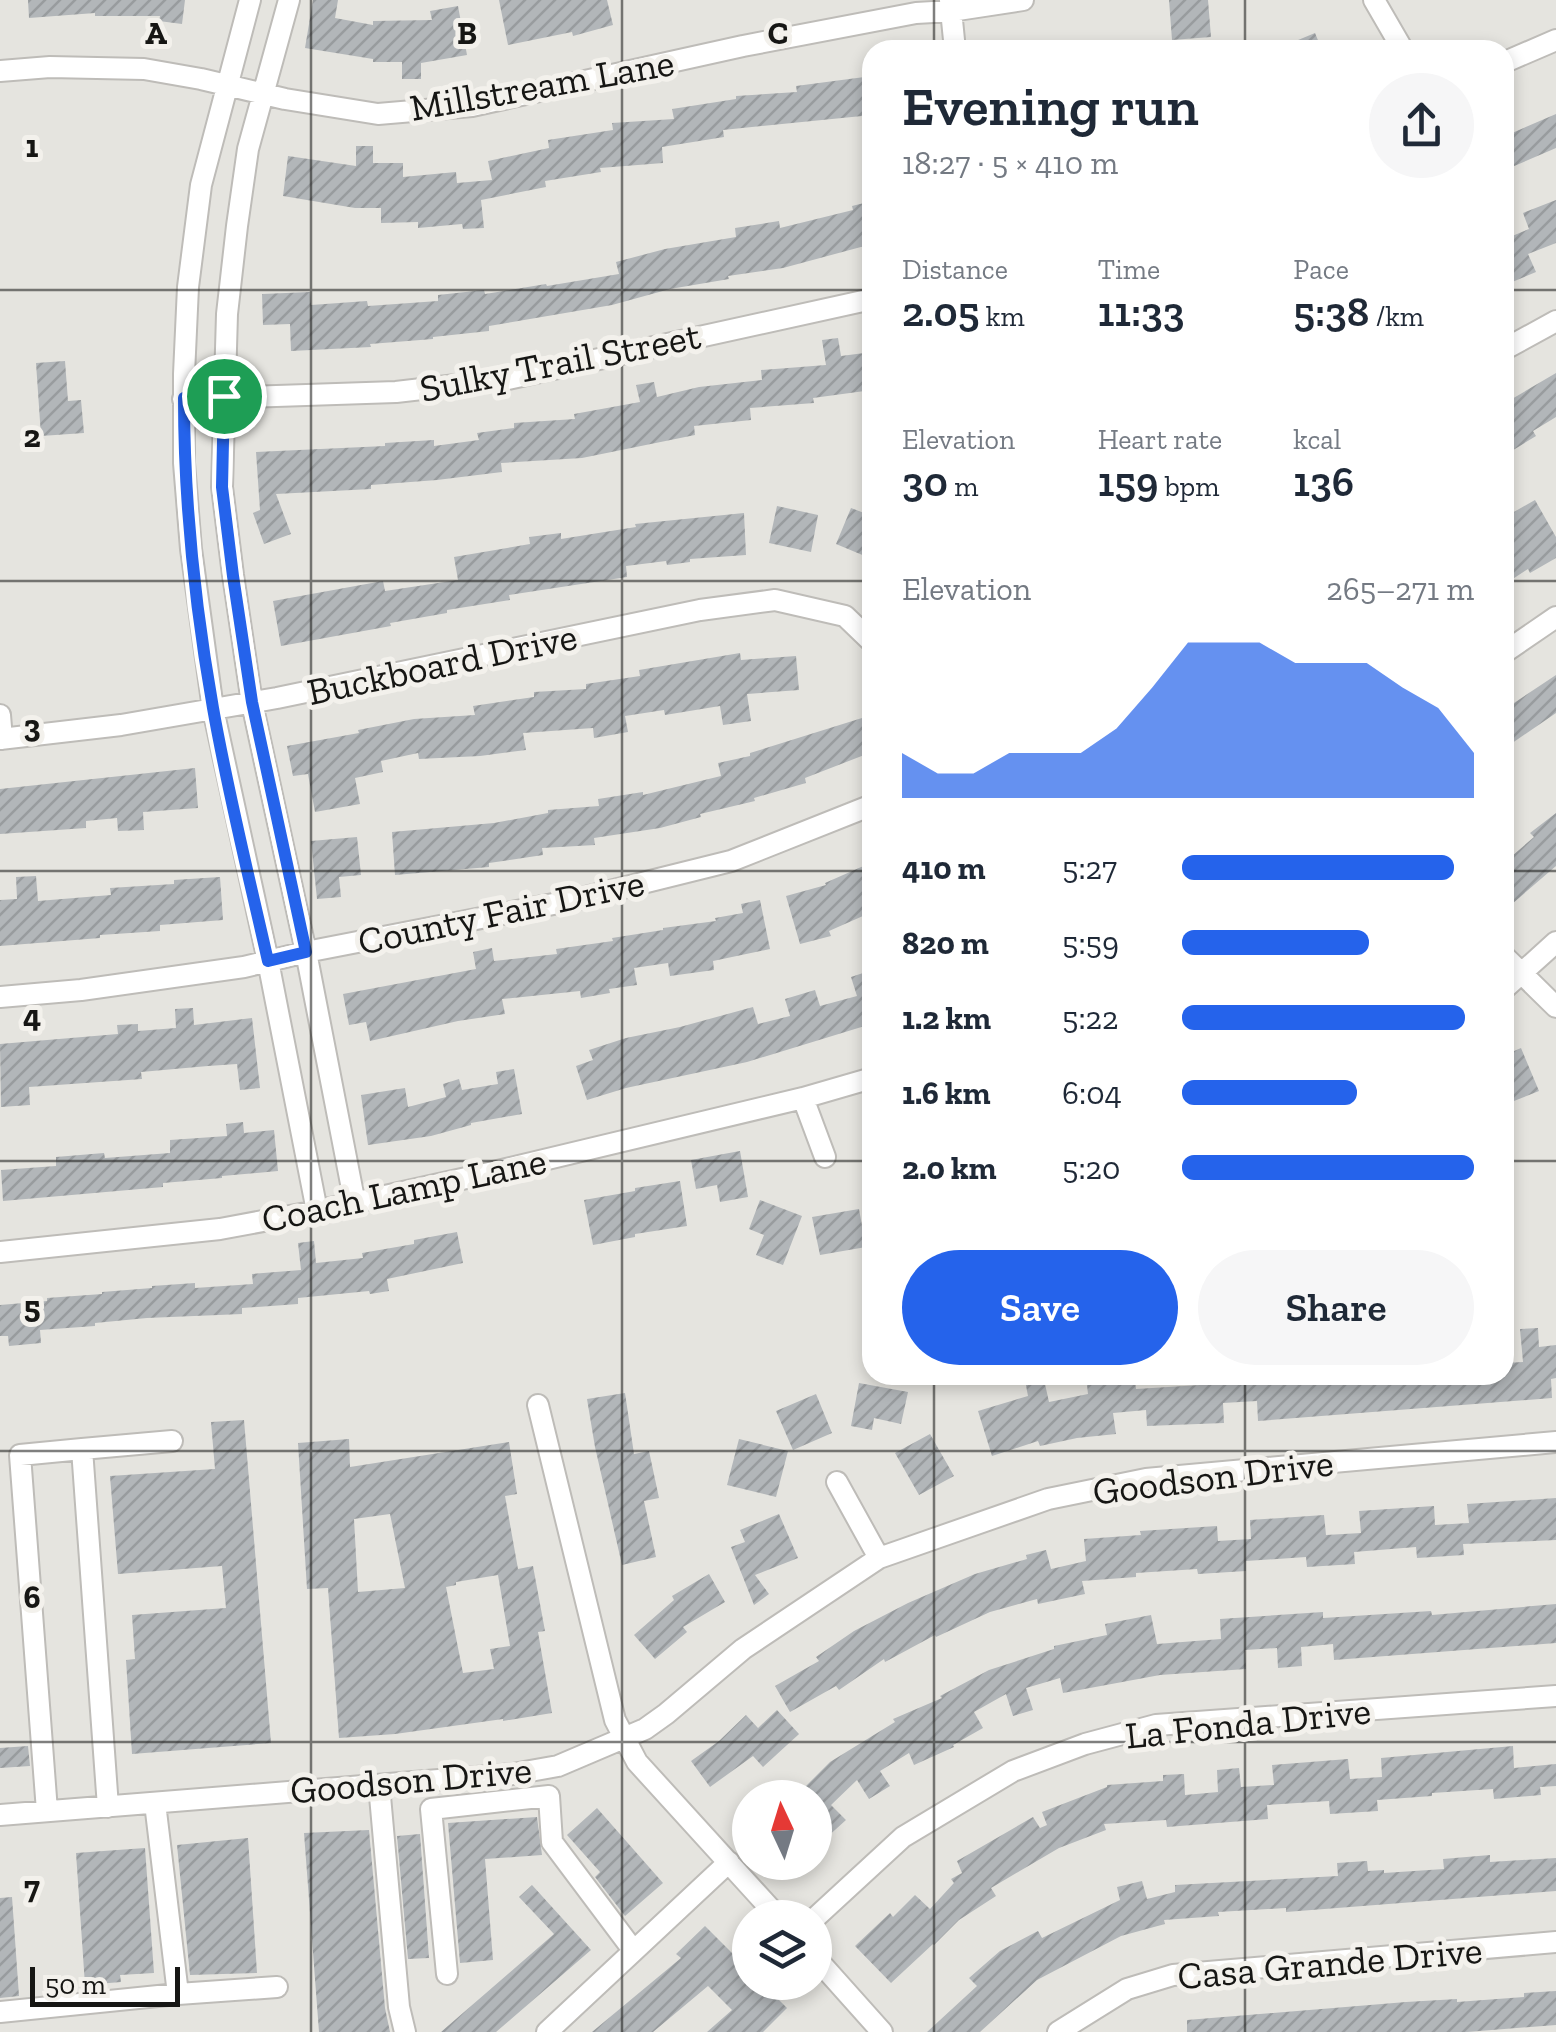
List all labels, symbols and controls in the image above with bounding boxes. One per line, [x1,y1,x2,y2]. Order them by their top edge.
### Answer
text: A [145,14,167,52]
text: B [457,14,477,52]
text: C [768,14,788,52]
street label: Millstream Lane [406,39,678,131]
text: Evening run [902,73,1199,139]
button: share [1369,73,1474,178]
text: 1 [26,127,39,165]
text: 18:27 · 5 × 410 m [902,144,1118,182]
text: Distance [902,253,1008,286]
text: Time [1098,253,1160,286]
text: Pace [1293,253,1349,286]
text: 2.05 [902,286,980,337]
text: 11:33 [1098,286,1184,337]
text: 5:38 [1293,286,1369,337]
text: km [980,300,1025,333]
text: /km [1369,300,1424,333]
street label: Sulky Trail Street [416,312,704,412]
pin [182,354,267,439]
icon: arrive [197,369,252,424]
text: 2 [23,417,41,455]
text: Elevation [902,423,1015,456]
text: Heart rate [1098,423,1222,456]
text: kcal [1293,423,1341,456]
text: 30 [902,456,948,507]
text: 159 [1098,456,1159,507]
text: 136 [1293,456,1354,507]
text: m [948,470,978,503]
text: bpm [1159,470,1219,503]
text: Elevation [902,570,1031,608]
text: 265–271 m [1326,570,1474,608]
street label: Buckboard Drive [303,613,581,715]
text: 3 [23,707,41,745]
text: 410 m [902,849,986,887]
text: 5:27 [1062,849,1117,887]
street label: County Fair Drive [354,859,648,965]
text: 820 m [902,924,989,962]
text: 5:59 [1062,924,1119,962]
text: 4 [23,997,41,1035]
text: 1.2 km [902,999,991,1037]
text: 5:22 [1062,999,1119,1037]
text: 1.6 km [902,1074,991,1112]
text: 6:04 [1062,1074,1122,1112]
street label: Coach Lamp Lane [258,1137,550,1243]
text: 2.0 km [902,1149,997,1187]
text: 5:20 [1062,1149,1120,1187]
button: Save [902,1250,1178,1365]
button: Share [1198,1250,1474,1365]
text: 5 [24,1288,40,1326]
street label: Goodson Drive [1090,1439,1336,1515]
text: 6 [23,1578,41,1616]
street label: La Fonda Drive [1123,1687,1373,1759]
street label: Goodson Drive [288,1747,534,1813]
north arrow [732,1780,832,1880]
map controls [732,1780,832,2000]
text: 7 [24,1868,40,1906]
button: layers [732,1900,832,2000]
street label: Casa Grande Drive [1176,1927,1484,1999]
scale bar [30,1962,180,2006]
text: 50 m [45,1968,106,2001]

